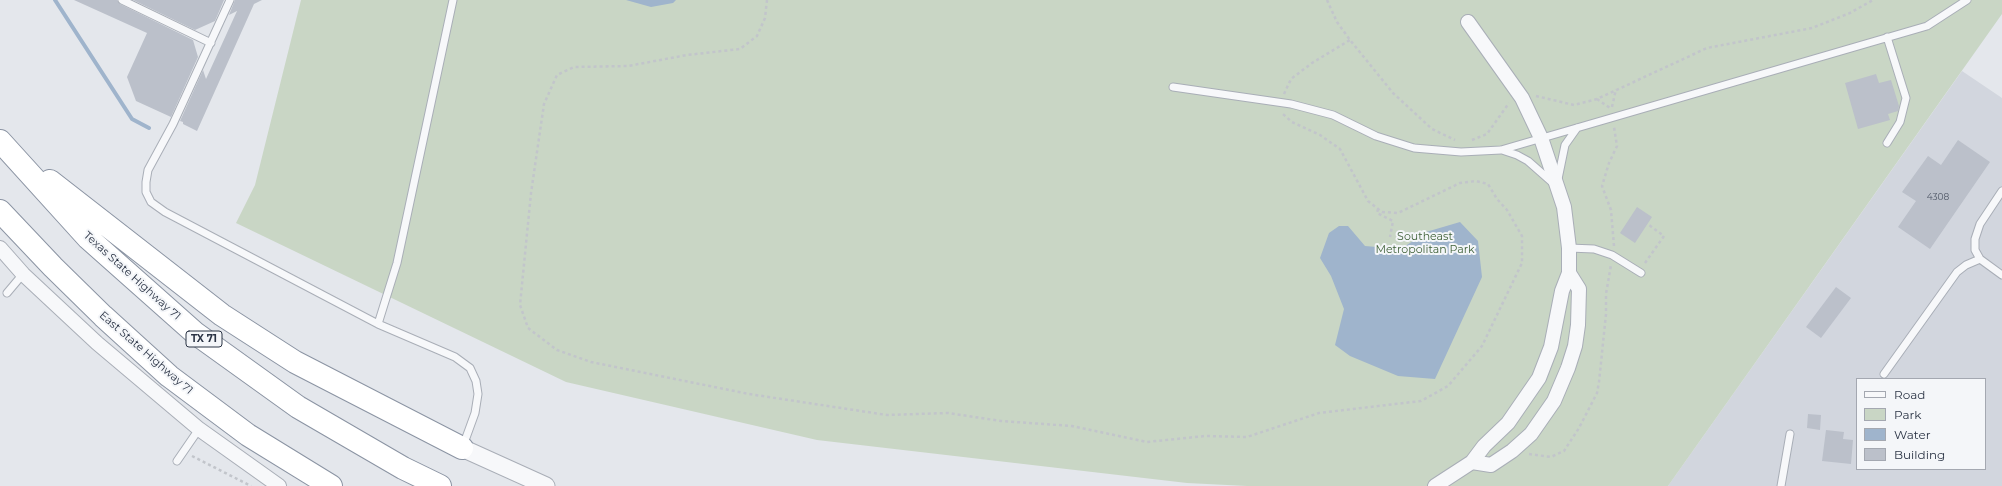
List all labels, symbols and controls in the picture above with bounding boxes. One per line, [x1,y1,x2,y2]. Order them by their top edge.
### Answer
house number: 4308 [1927,192,1949,202]
street label: Texas State Highway 71 [81,229,183,323]
park label: Southeast Metropolitan Park [1375,230,1475,256]
street label: East State Highway 71 [97,309,195,397]
road number: TX 71 [186,331,222,347]
legend [1856,378,1986,470]
text: Road [1894,387,1925,402]
text: Park [1894,407,1921,422]
text: Water [1894,427,1930,442]
text: Building [1894,447,1945,462]

